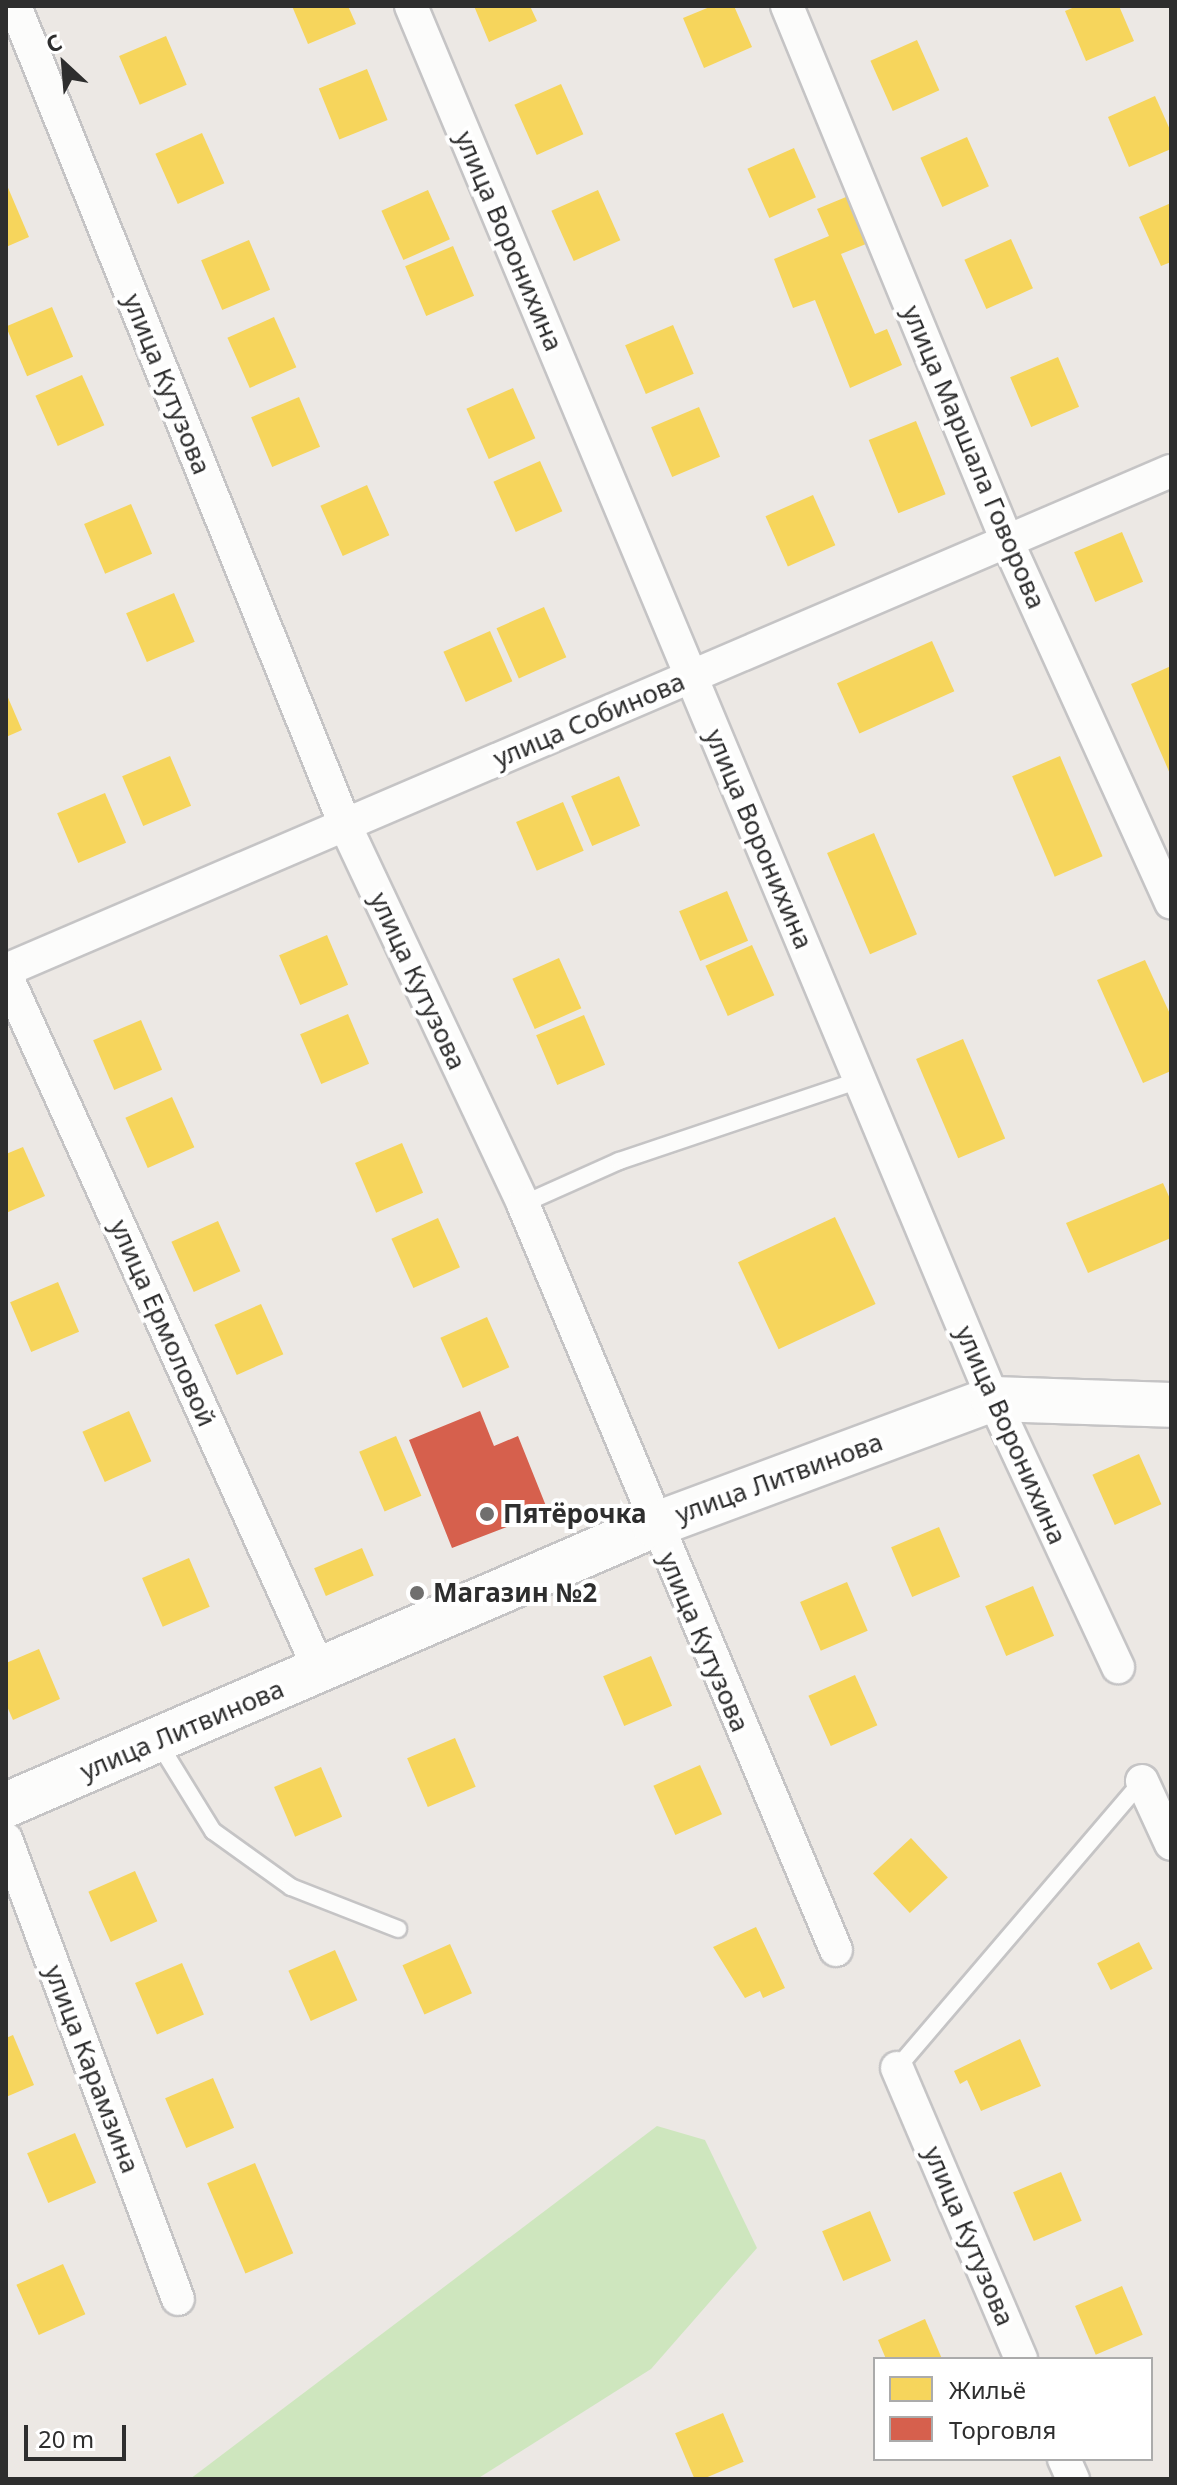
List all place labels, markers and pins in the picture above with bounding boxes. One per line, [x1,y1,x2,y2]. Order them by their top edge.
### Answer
place label: Пятёрочка [503,1498,647,1530]
marker: Пятёрочка [478,1505,496,1523]
place label: Магазин №2 [433,1577,597,1609]
marker: Магазин №2 [408,1584,426,1602]

